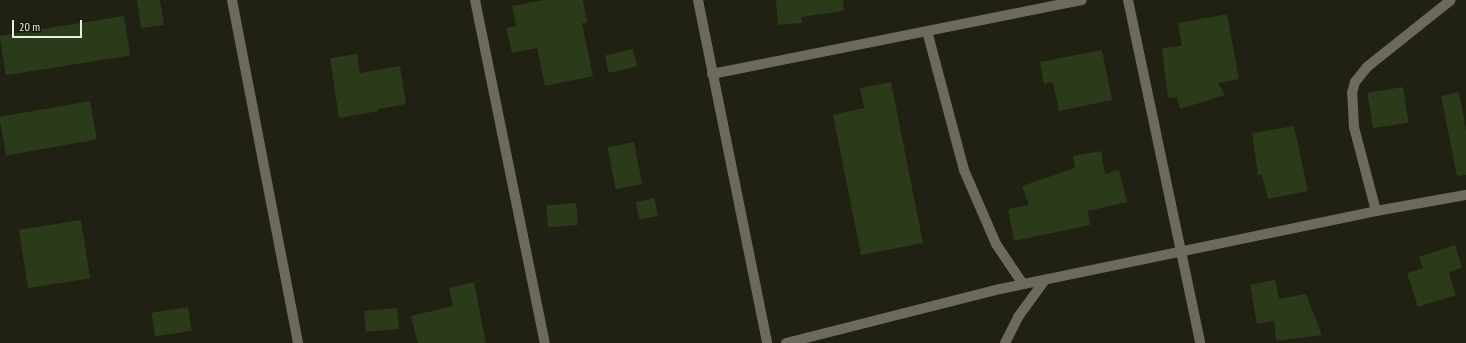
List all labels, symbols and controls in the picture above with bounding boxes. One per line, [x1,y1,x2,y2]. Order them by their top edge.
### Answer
scale bar [14,12,84,38]
text: 20 m [19,19,40,34]

